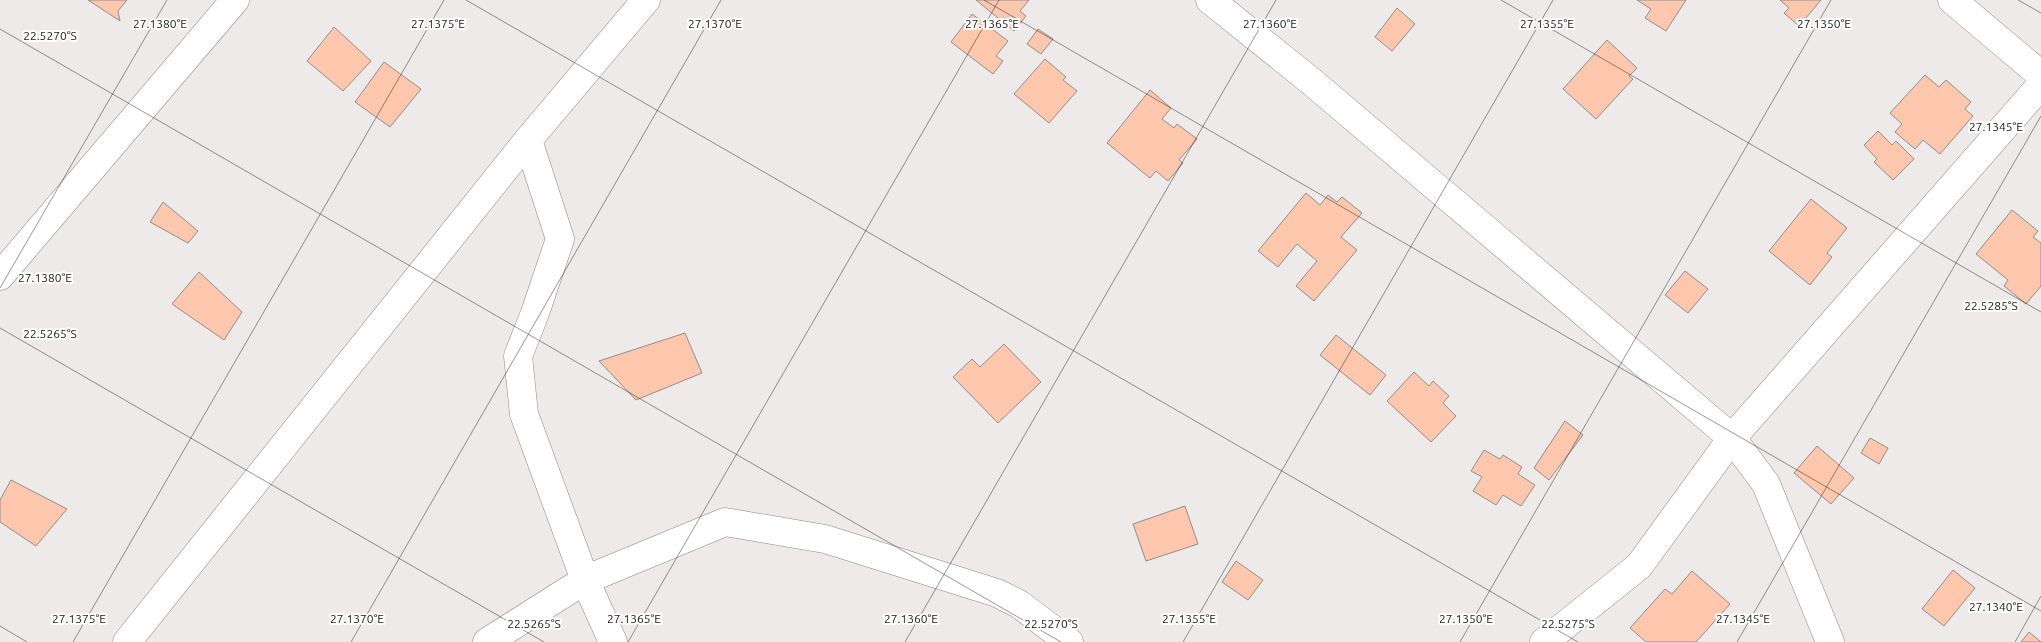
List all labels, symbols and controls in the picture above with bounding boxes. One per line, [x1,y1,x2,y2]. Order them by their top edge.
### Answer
text: 27.1380°E [133,17,187,30]
text: 27.1375°E [411,17,465,30]
text: 27.1370°E [688,17,742,30]
text: 27.1365°E [965,17,1019,30]
text: 27.1360°E [1243,17,1297,30]
text: 27.1355°E [1520,17,1574,30]
text: 27.1350°E [1797,17,1851,30]
text: 22.5270°S [23,29,77,42]
text: 27.1345°E [1969,120,2023,133]
text: 27.1380°E [18,271,72,284]
text: 22.5285°S [1964,299,2018,312]
text: 22.5265°S [23,327,77,340]
text: 27.1340°E [1969,600,2023,613]
text: 27.1375°E [52,612,106,625]
text: 27.1370°E [330,612,384,625]
text: 27.1365°E [607,612,661,625]
text: 27.1360°E [884,612,938,625]
text: 27.1355°E [1162,612,1216,625]
text: 27.1350°E [1439,612,1493,625]
text: 27.1345°E [1716,612,1770,625]
text: 22.5265°S [507,617,561,630]
text: 22.5270°S [1024,617,1078,630]
text: 22.5275°S [1541,617,1595,630]

